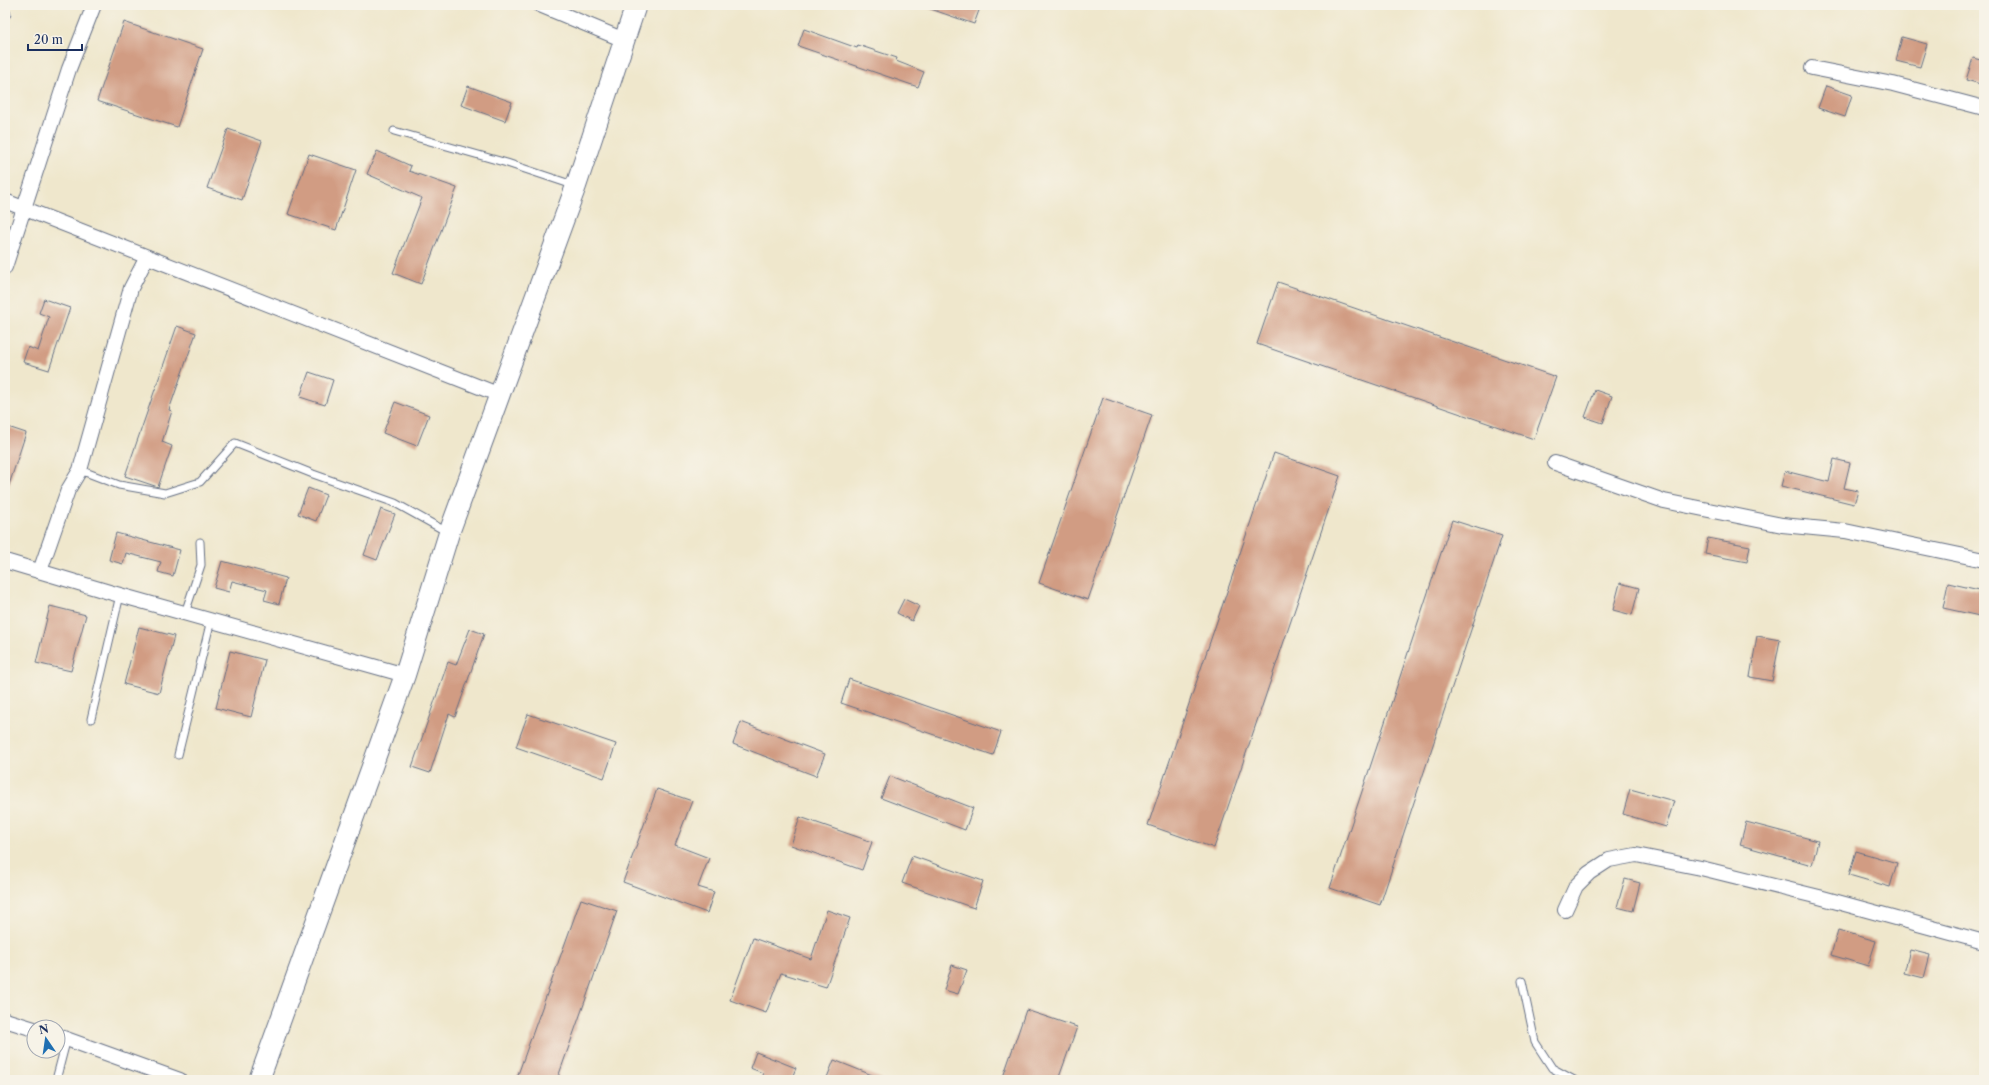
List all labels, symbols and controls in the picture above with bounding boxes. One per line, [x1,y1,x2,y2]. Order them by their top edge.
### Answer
scale bar [28,26,82,52]
text: 20 m [34,32,63,47]
north arrow [26,1019,66,1059]
text: N [38,1021,50,1037]

